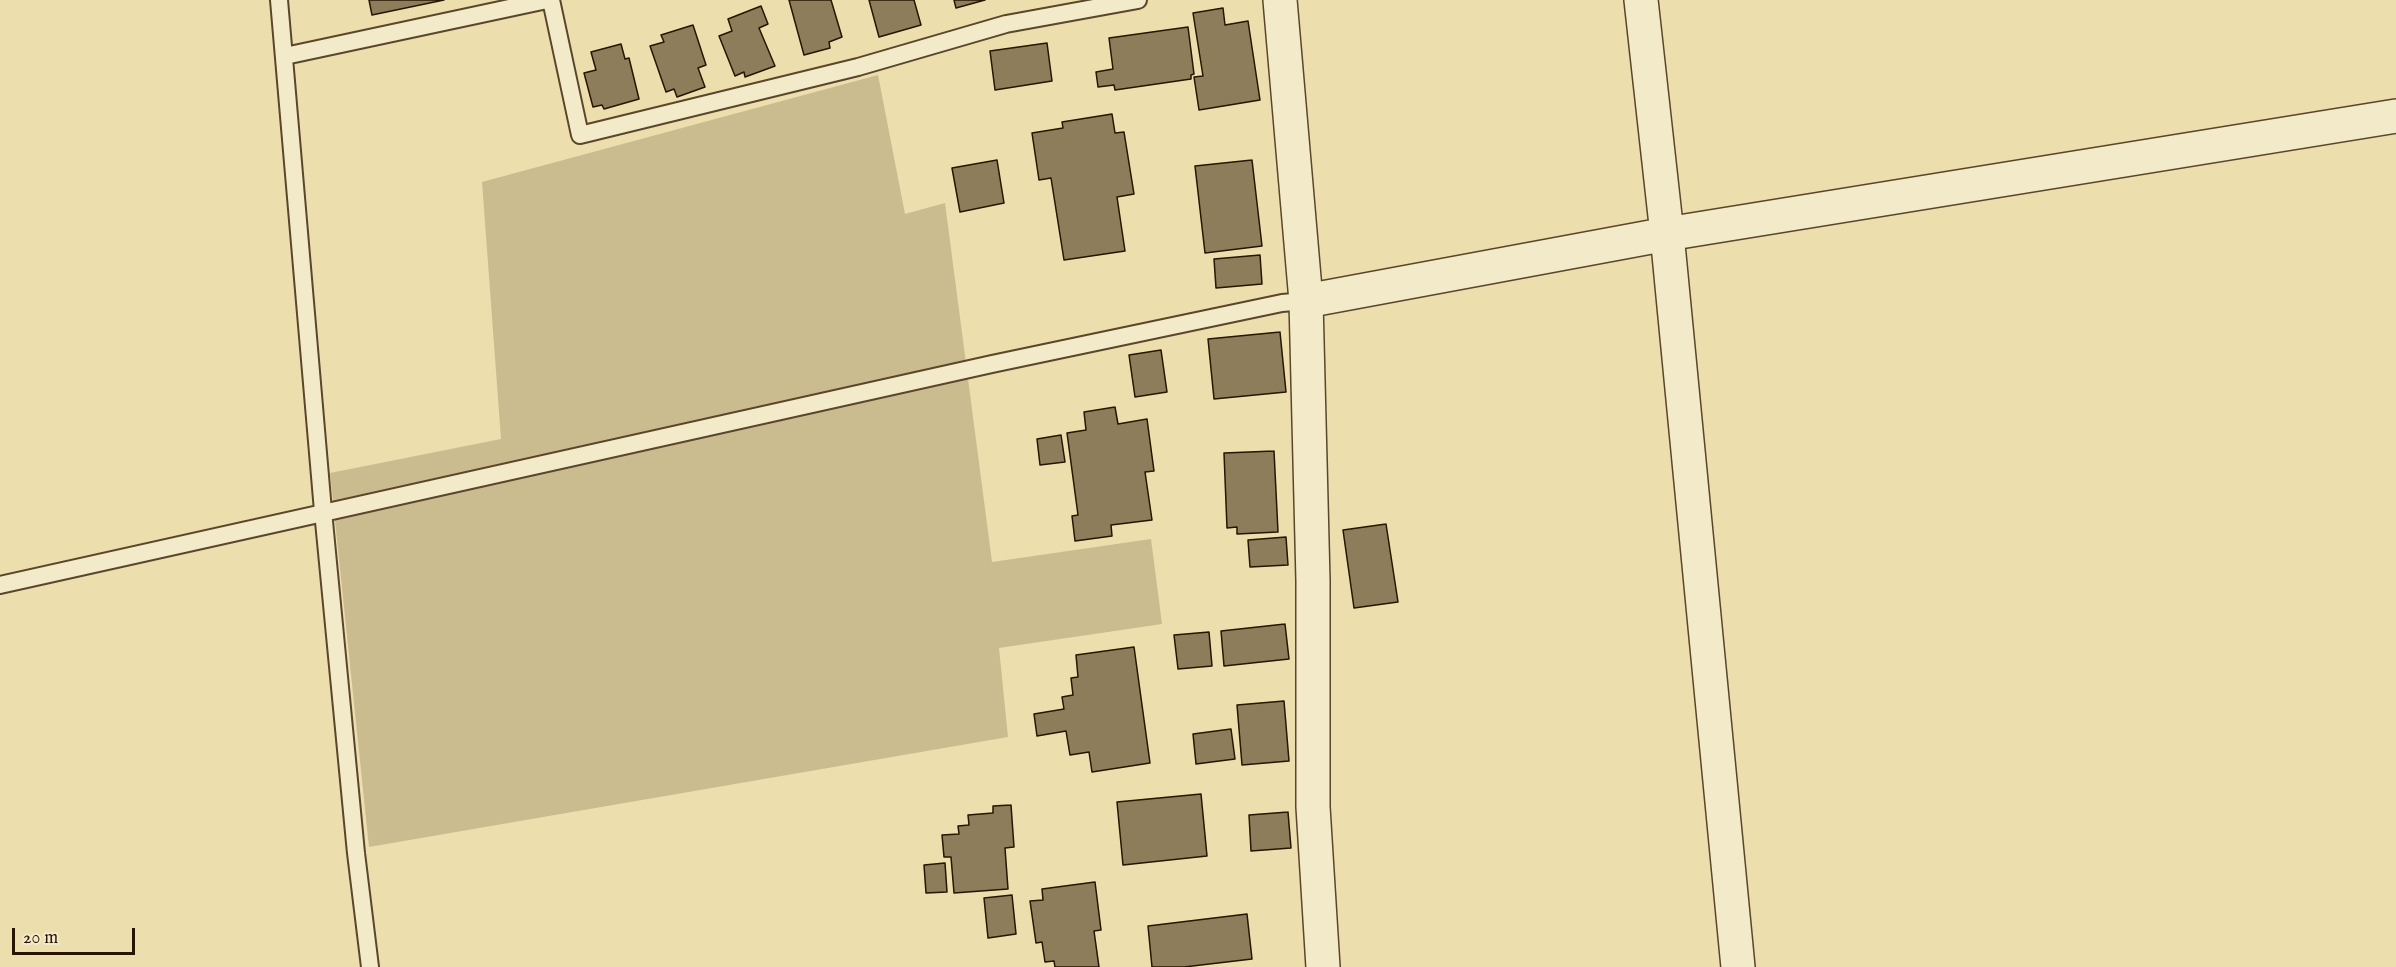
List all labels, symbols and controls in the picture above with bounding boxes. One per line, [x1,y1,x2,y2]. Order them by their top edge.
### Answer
scale bar [15,916,138,954]
text: 20 m [23,927,58,950]

